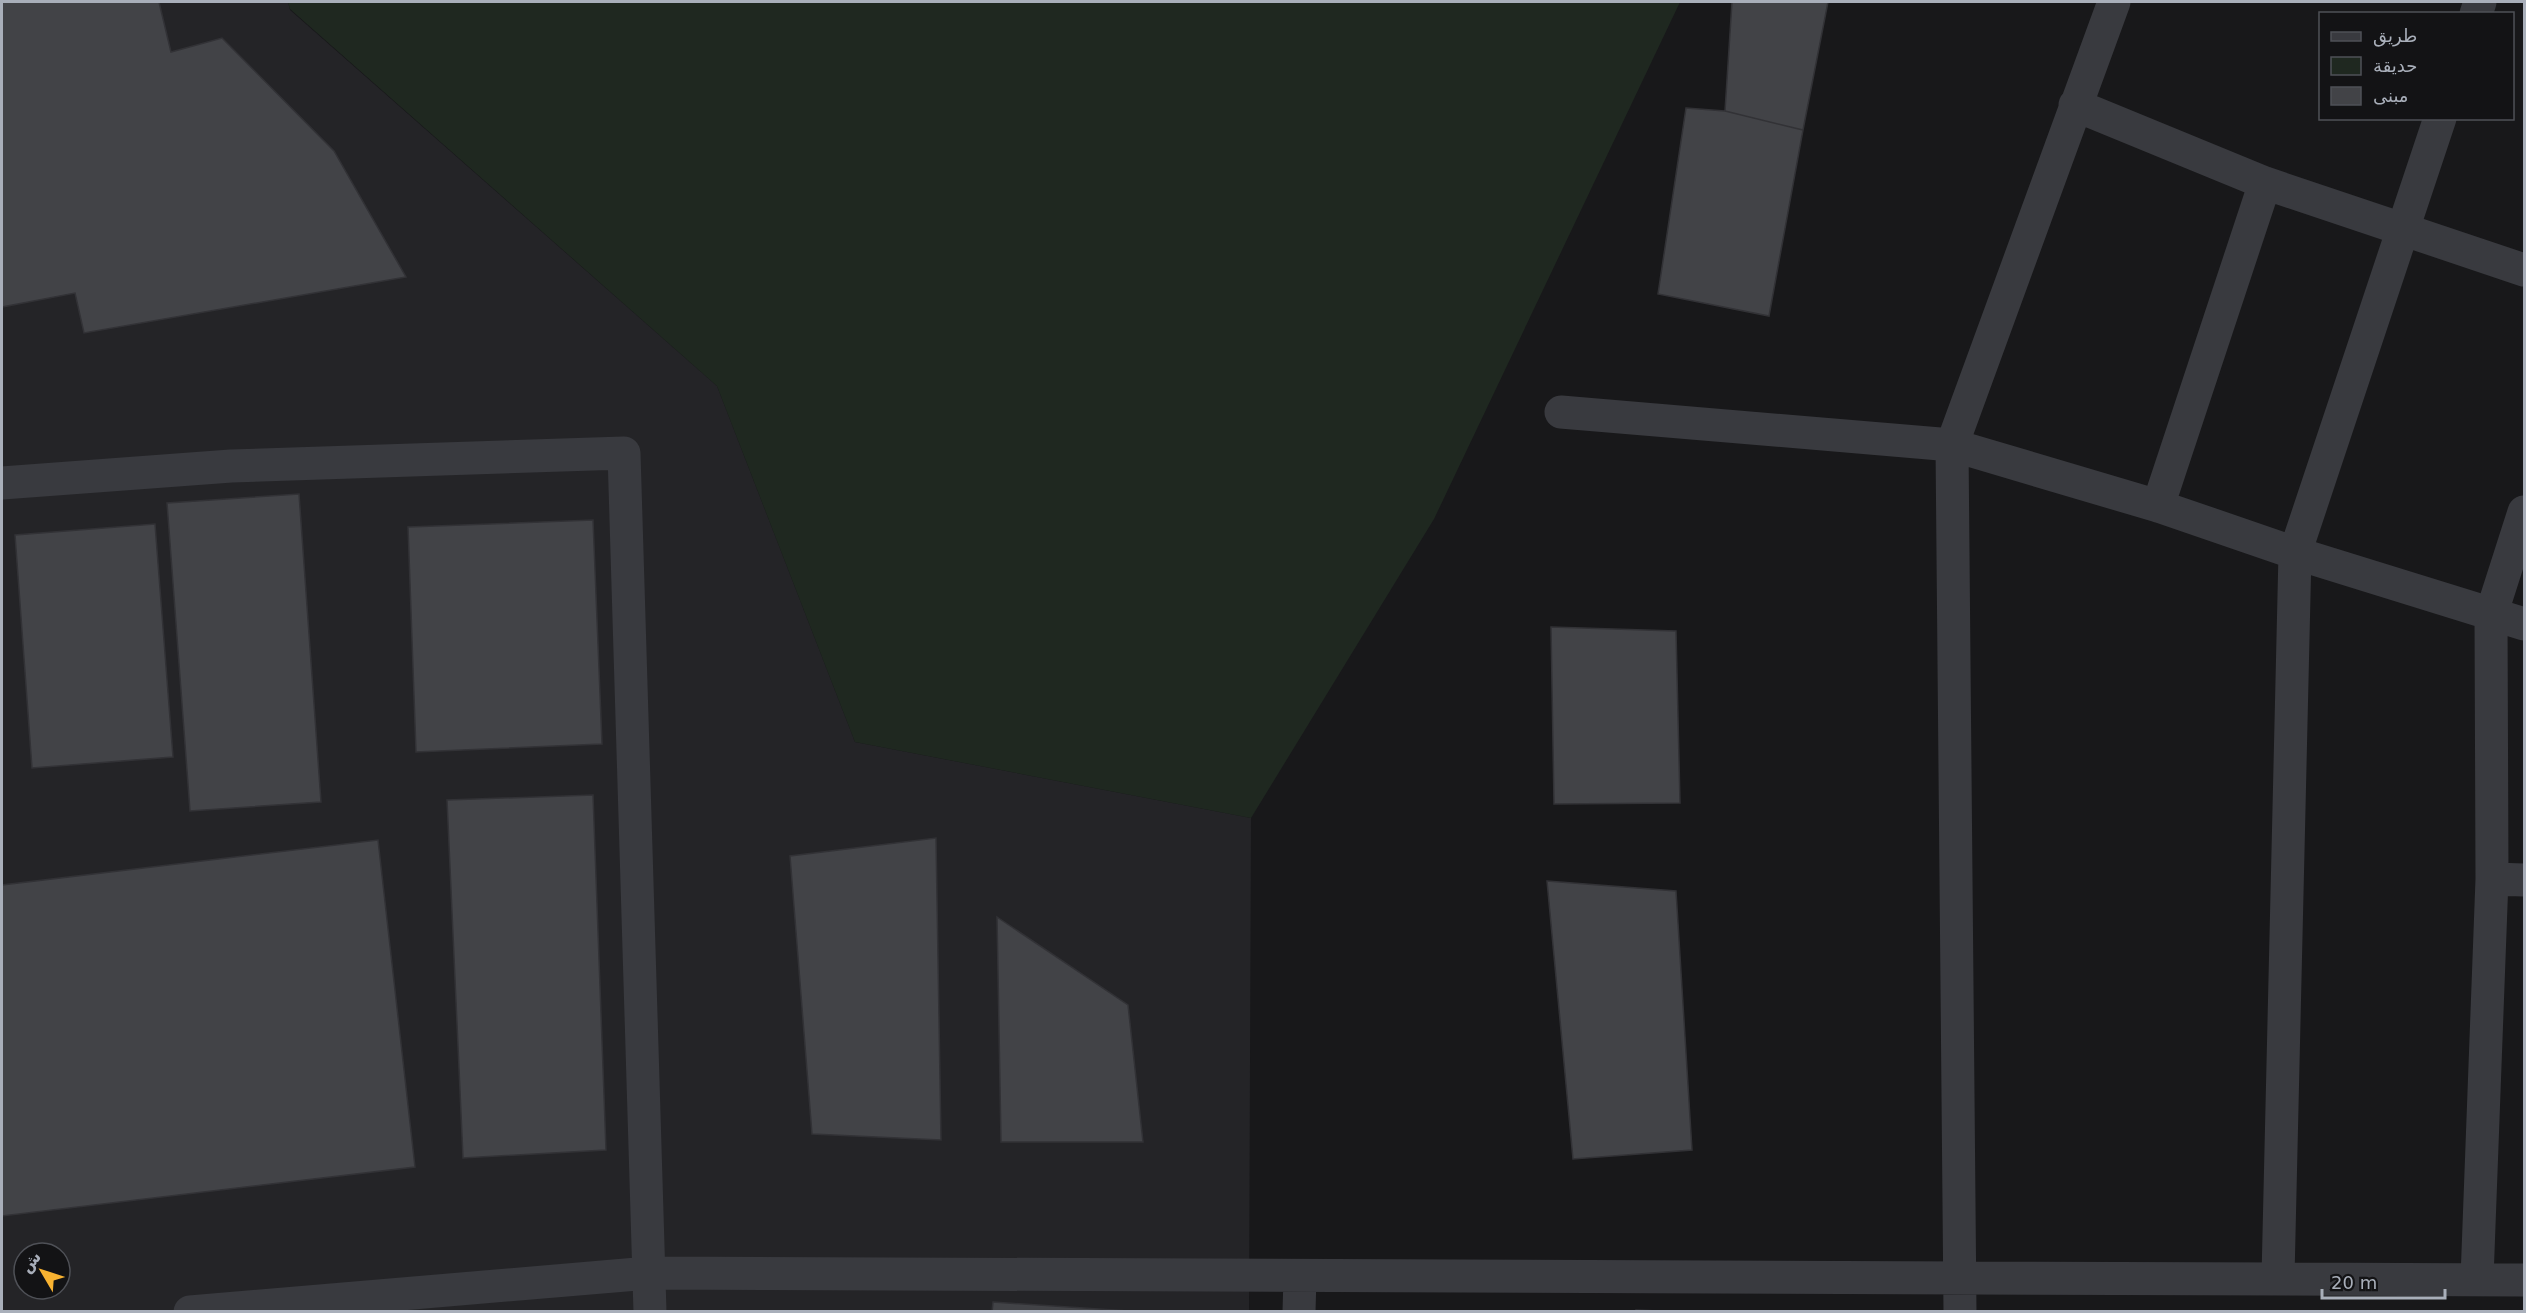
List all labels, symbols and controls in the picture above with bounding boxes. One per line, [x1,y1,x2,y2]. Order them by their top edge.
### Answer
legend [2319,12,2514,120]
text: طريق [2373,25,2417,47]
text: حديقة [2373,55,2417,76]
text: مبنى [2373,85,2409,106]
north arrow [12,1241,72,1301]
text: ش [16,1247,45,1276]
scale bar [2322,1262,2445,1300]
text: 20 m [2331,1272,2377,1293]

